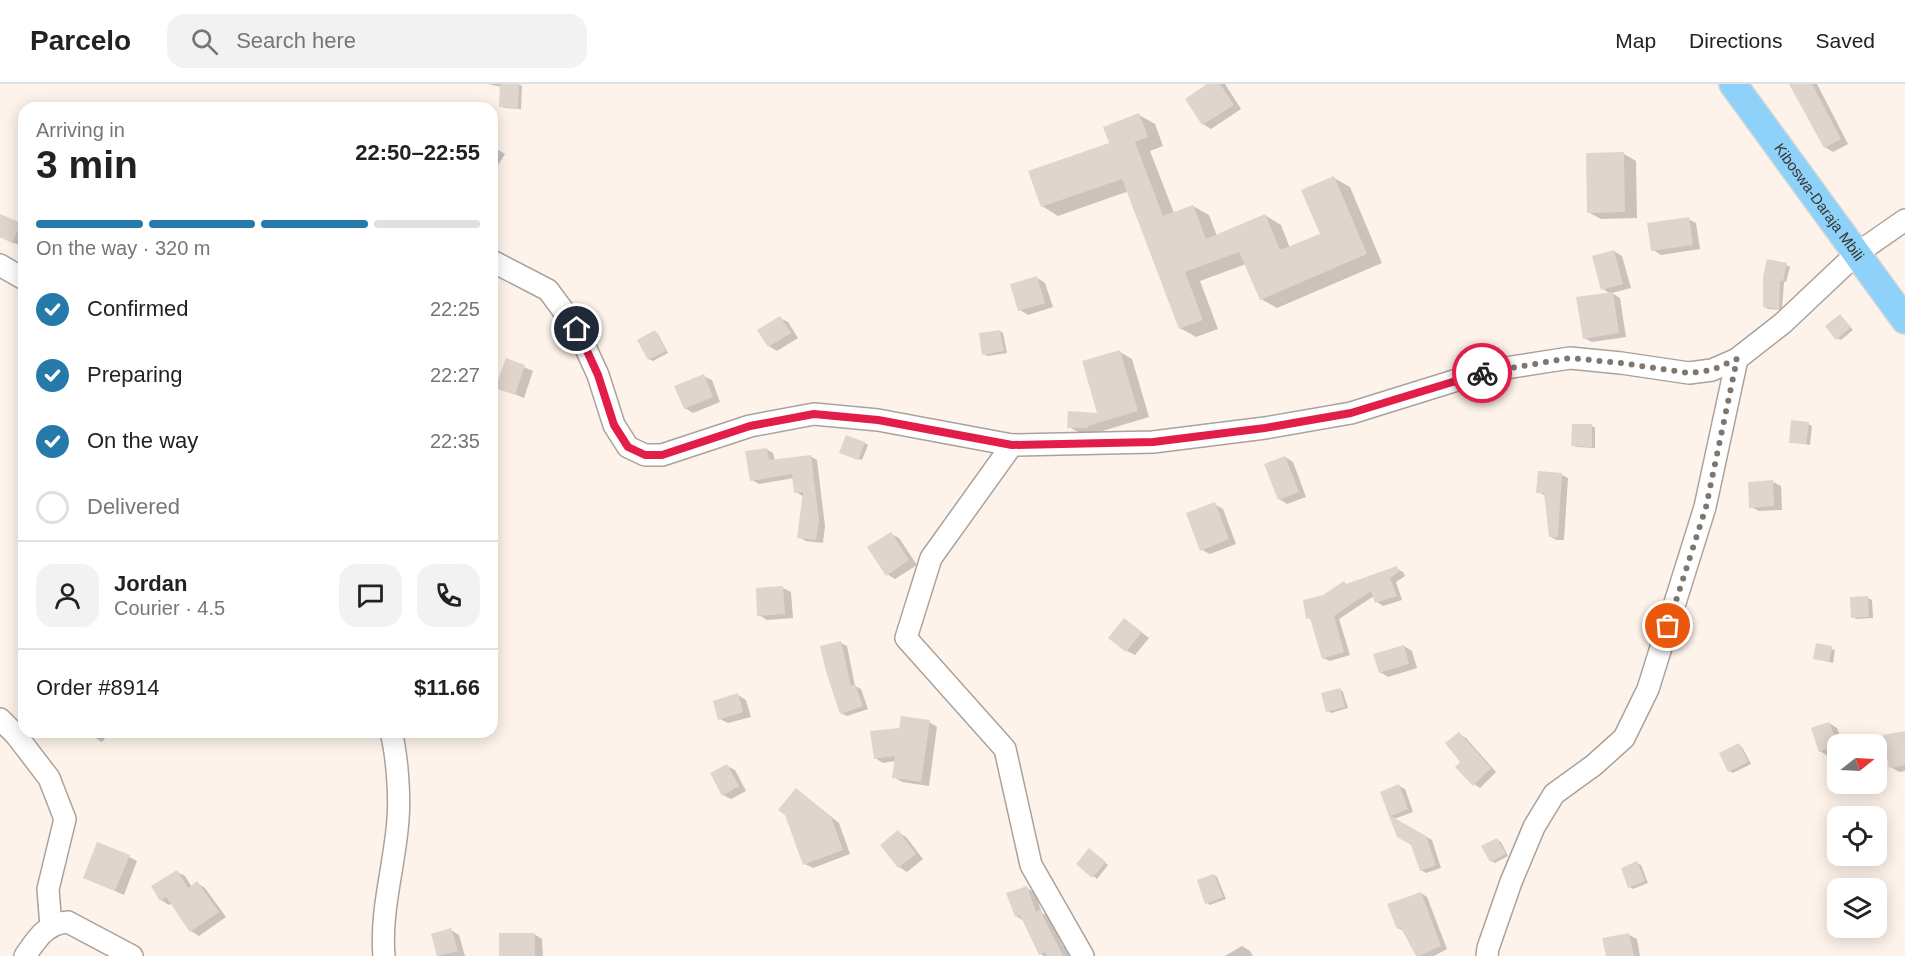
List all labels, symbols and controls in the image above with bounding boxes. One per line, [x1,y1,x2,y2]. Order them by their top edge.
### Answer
search box [167,14,587,68]
text: Parcelo [30,25,131,56]
icon: search [188,25,221,58]
text: Search here [236,28,356,53]
text: Map [1615,29,1656,52]
text: Directions [1689,29,1782,52]
text: Saved [1815,29,1875,52]
text: Arriving in [36,119,125,141]
text: 22:50–22:55 [355,140,480,165]
street label: Kiboswa-Daraja Mbili [1771,140,1868,264]
text: 3 min [36,143,138,186]
text: On the way · 320 m [36,237,211,259]
icon: check [36,293,69,326]
text: Confirmed [87,296,188,321]
text: 22:25 [430,298,480,320]
pin [551,303,602,354]
icon: home [560,312,593,345]
courier [1452,343,1512,403]
icon: bike [1466,357,1499,390]
icon: check [36,359,69,392]
text: Preparing [87,362,182,387]
text: 22:27 [430,364,480,386]
icon: check [36,425,69,458]
text: On the way [87,428,198,453]
text: 22:35 [430,430,480,452]
text: Delivered [87,494,180,519]
button: person [36,564,99,627]
button: chat [339,564,402,627]
button: phone [417,564,480,627]
text: Jordan [114,571,187,596]
text: Courier · 4.5 [114,597,225,619]
pin [1642,600,1693,651]
icon: bag [1651,609,1684,642]
text: Order #8914 [36,675,160,700]
text: $11.66 [414,675,480,700]
north arrow [1827,734,1887,794]
map controls [1827,734,1887,938]
button: locate [1827,806,1887,866]
button: layers [1827,878,1887,938]

